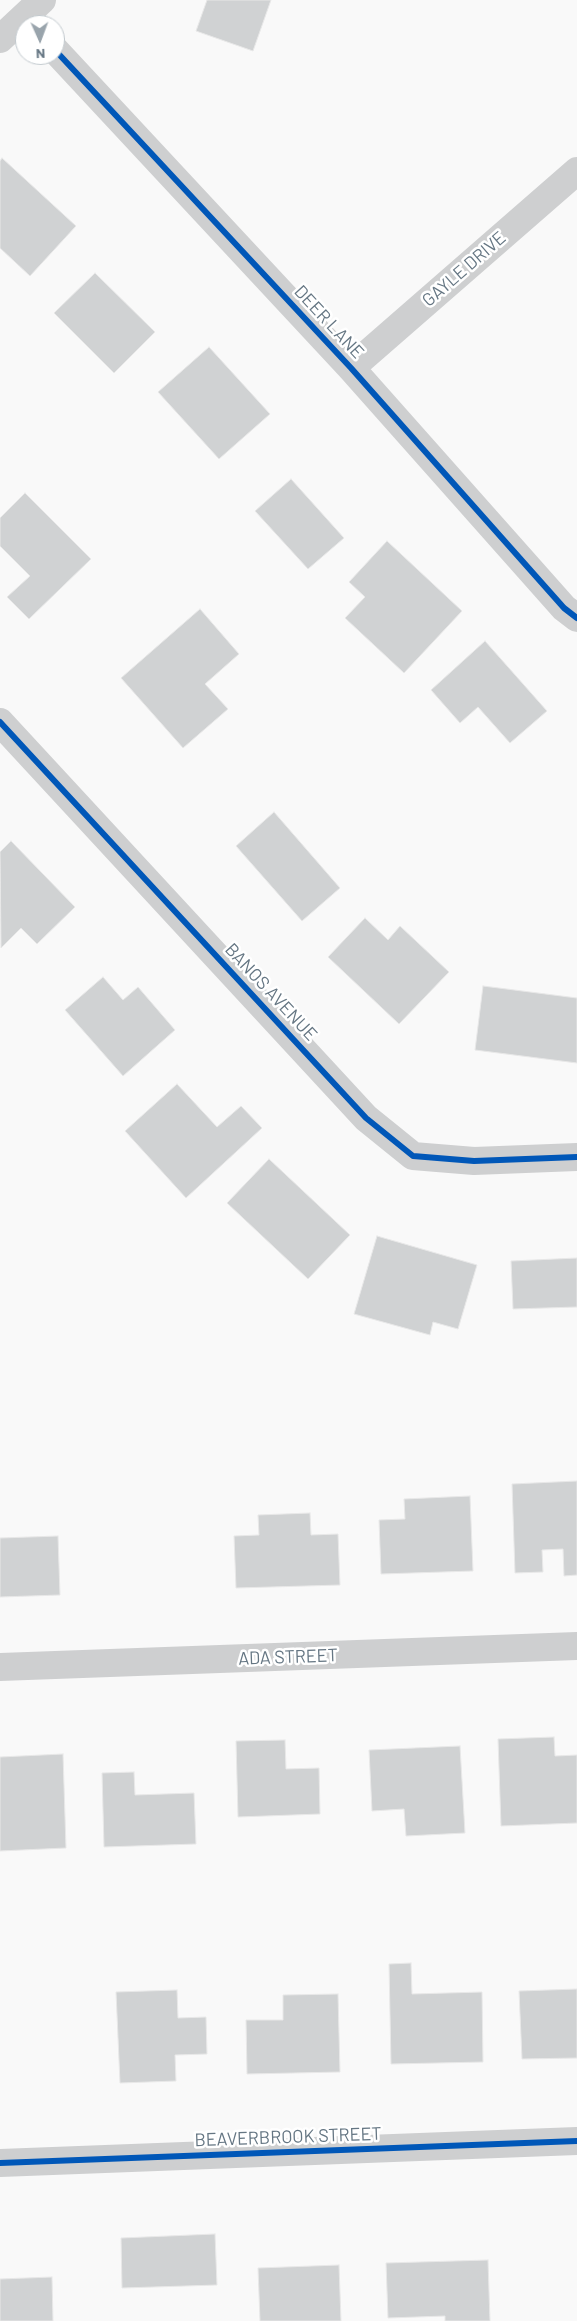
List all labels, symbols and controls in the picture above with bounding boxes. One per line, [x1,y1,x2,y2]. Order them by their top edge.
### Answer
north arrow [15,15,65,65]
text: N [36,46,45,63]
street label: GAYLE DRIVE [418,227,510,311]
street label: DEER LANE [290,281,368,363]
street label: BANOS AVENUE [220,939,322,1045]
street label: ADA STREET [238,1644,338,1670]
street label: BEAVERBROOK STREET [194,2123,382,2151]

